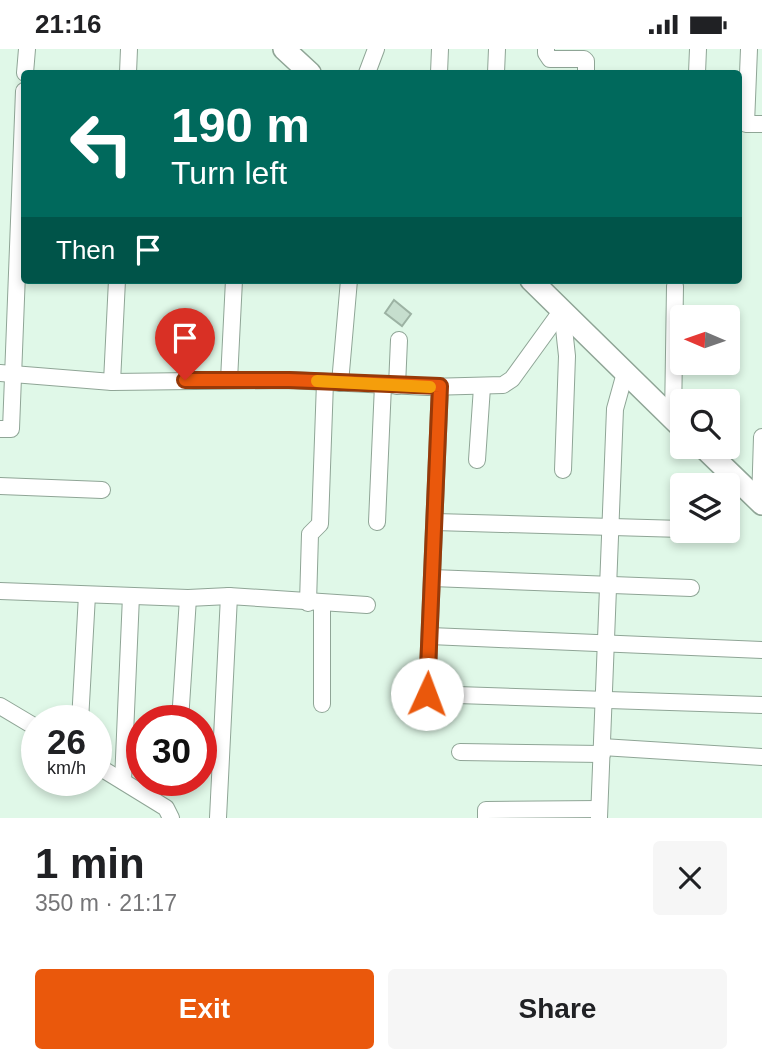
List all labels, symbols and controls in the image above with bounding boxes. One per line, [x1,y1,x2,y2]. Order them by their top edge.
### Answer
text: 21:16 [35,9,102,39]
icon: left [56,98,147,189]
text: 190 m [171,98,310,152]
text: Turn left [171,155,287,191]
icon: arrive [129,231,167,269]
text: Then [56,235,115,265]
north arrow [670,305,740,375]
map controls [670,305,740,543]
pin [155,308,215,380]
icon: arrive [166,319,204,357]
button: search [670,389,740,459]
button: layers [670,473,740,543]
position arrow [390,657,464,731]
speed limit sign: 30 [126,705,217,796]
text: 26 [47,722,86,761]
text: km/h [47,758,86,778]
text: 1 min [35,840,145,887]
button: close [653,841,727,915]
text: 350 m · 21:17 [35,890,177,916]
button: Exit [35,969,374,1049]
button: Share [388,969,727,1049]

